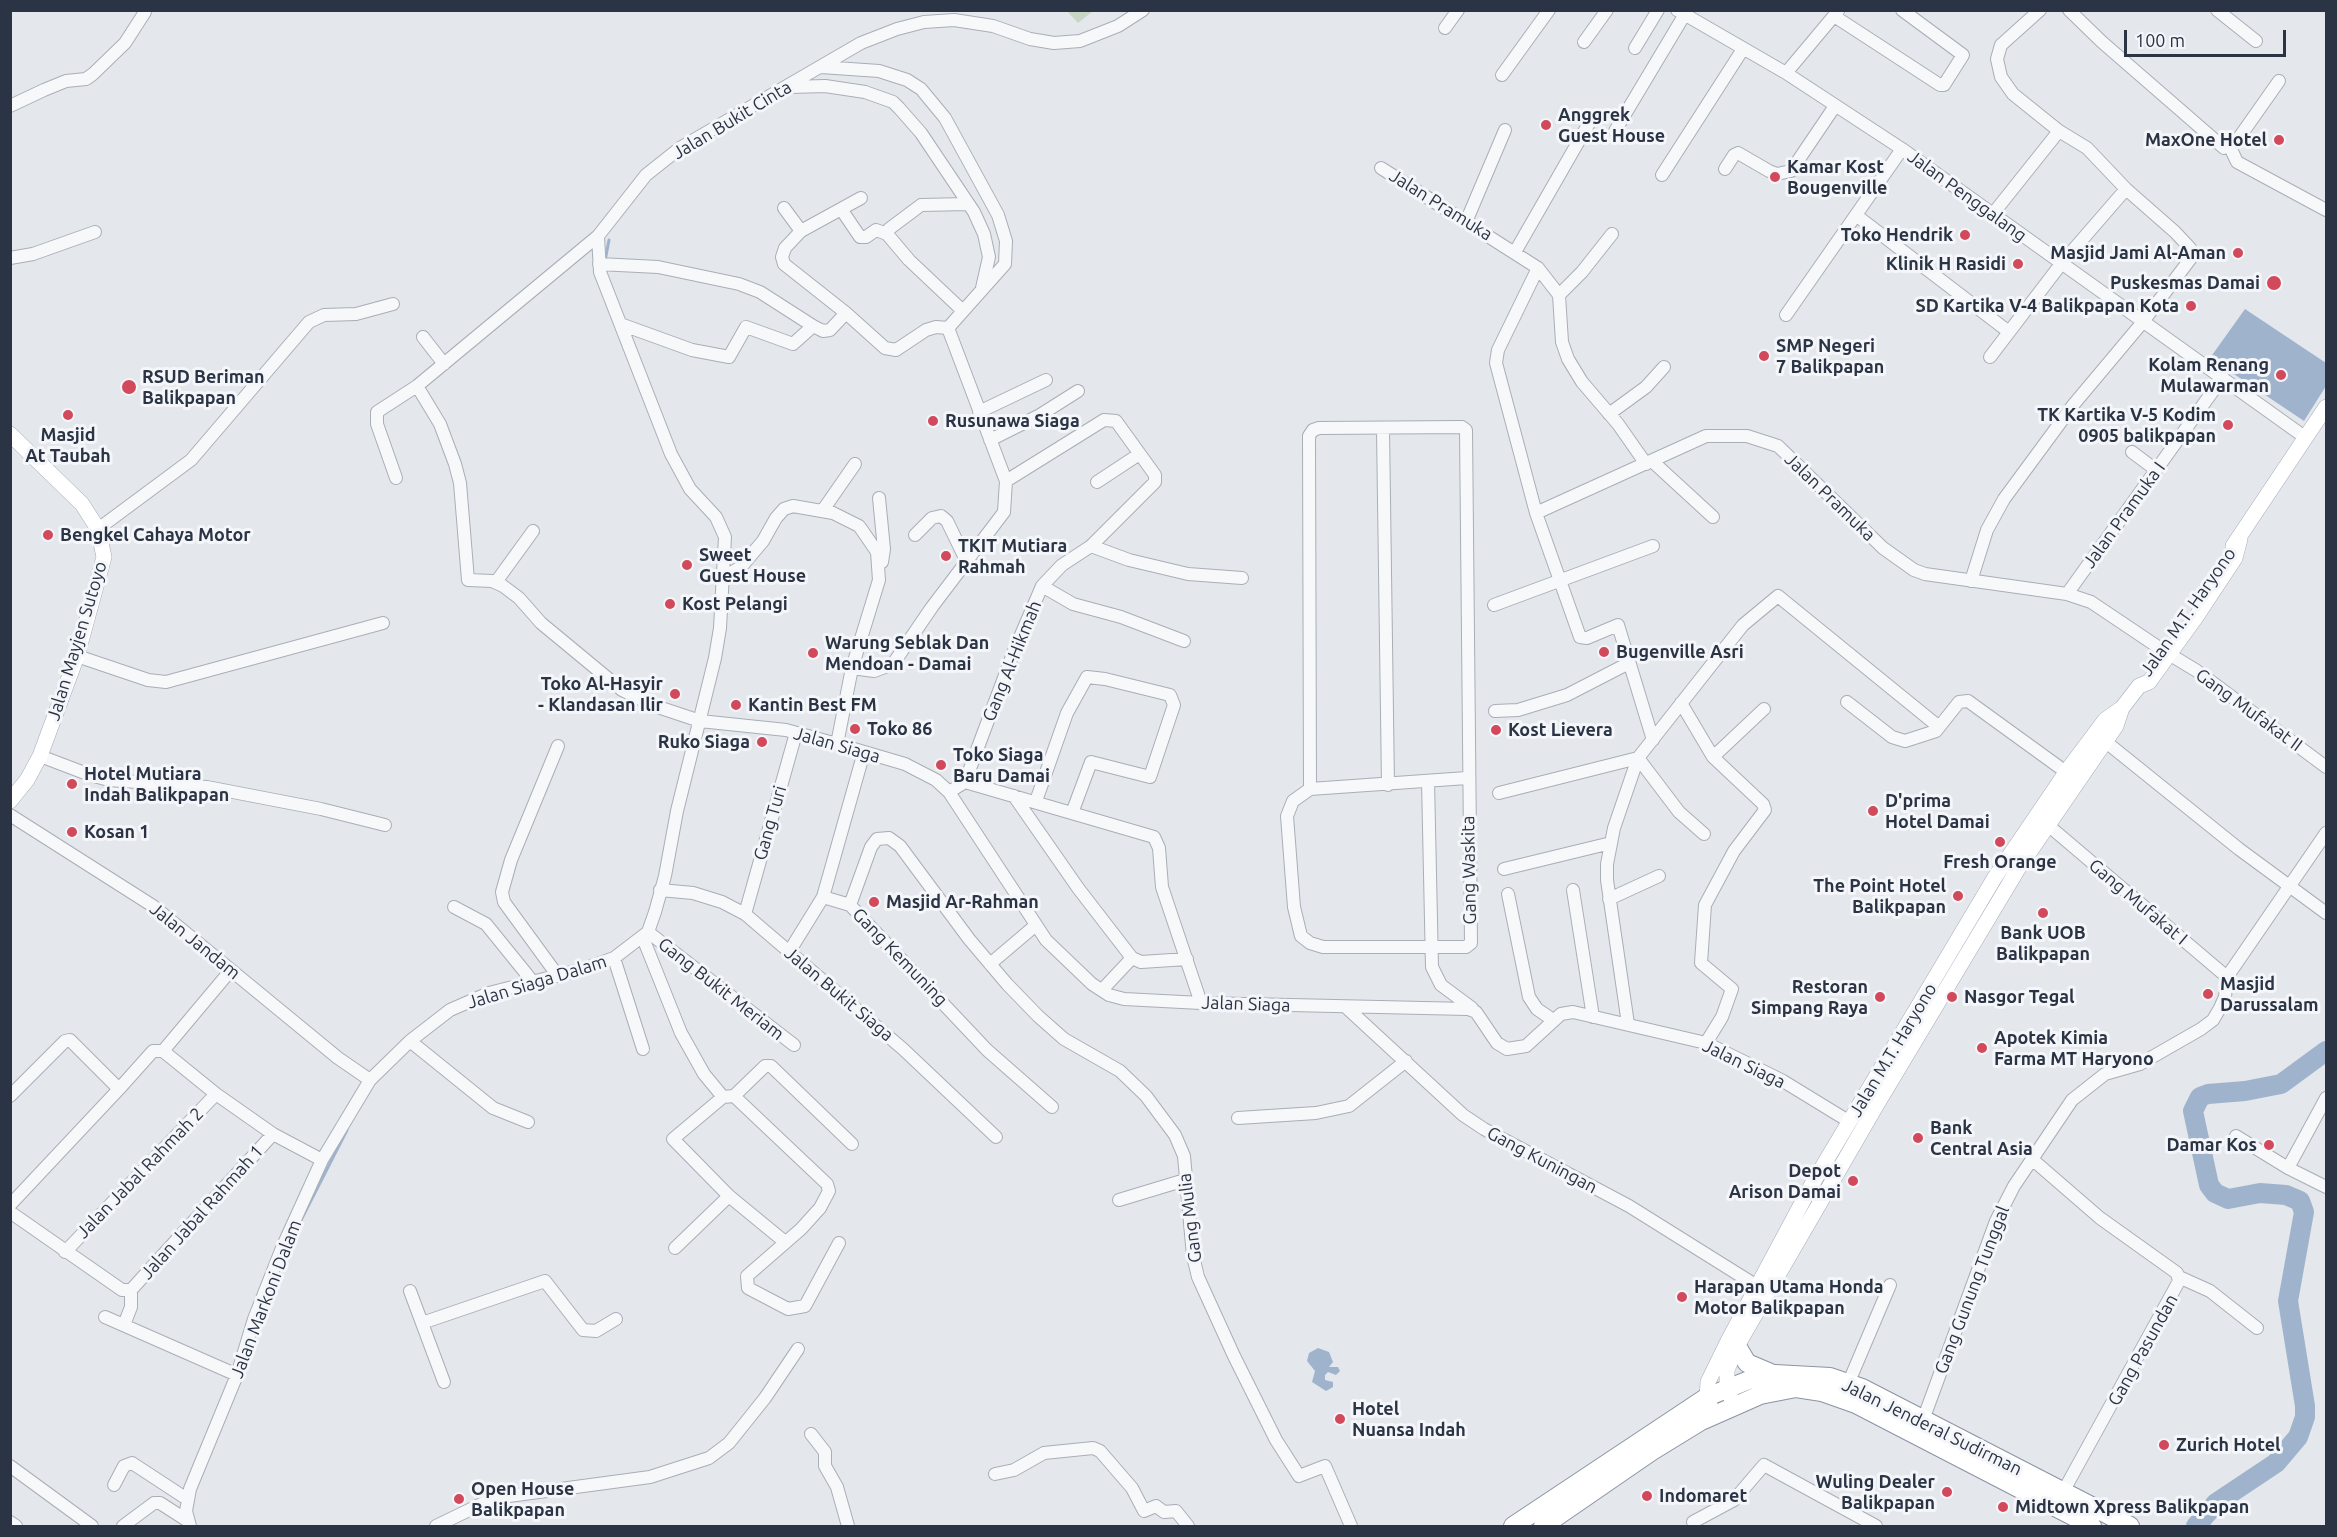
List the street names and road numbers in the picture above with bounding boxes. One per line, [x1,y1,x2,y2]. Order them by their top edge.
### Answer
street label: Jalan Bukit Cinta [669,76,795,164]
street label: Jalan Penggalang [1903,146,2031,246]
street label: Jalan Pramuka [1385,165,1497,245]
street label: Jalan Pramuka [1780,448,1880,546]
street label: Jalan Pramuka I [2078,458,2170,572]
street label: Jalan M.T. Haryono [2136,544,2240,680]
street label: Jalan Mayjen Sutoyo [43,559,111,723]
street label: Gang Al-Hikmah [978,597,1046,725]
street label: Gang Mufakat II [2191,664,2307,756]
street label: Jalan Siaga [791,722,883,768]
street label: Gang Turi [749,783,791,863]
street label: Gang Waskita [1457,815,1481,925]
street label: Gang Mufakat I [2084,854,2192,950]
street label: Jalan Jandam [145,898,245,984]
street label: Gang Kemuning [848,904,952,1010]
street label: Gang Bukit Meriam [654,933,788,1045]
street label: Jalan Bukit Siaga [780,942,898,1046]
street label: Jalan Siaga Dalam [465,951,609,1013]
street label: Jalan M.T. Haryono [1845,979,1941,1121]
street label: Jalan Siaga [1201,992,1291,1016]
street label: Jalan Siaga [1699,1035,1789,1093]
street label: Jalan Jabal Rahmah 2 [72,1103,208,1243]
street label: Gang Kuningan [1483,1122,1601,1198]
street label: Jalan Jabal Rahmah 1 [136,1140,268,1284]
street label: Gang Mulia [1174,1172,1206,1264]
street label: Gang Gunung Tunggal [1930,1203,2014,1377]
street label: Jalan Markoni Dalam [226,1217,306,1381]
street label: Gang Pasundan [2103,1290,2183,1410]
street label: Jalan Jenderal Sudirman [1839,1374,2025,1480]

